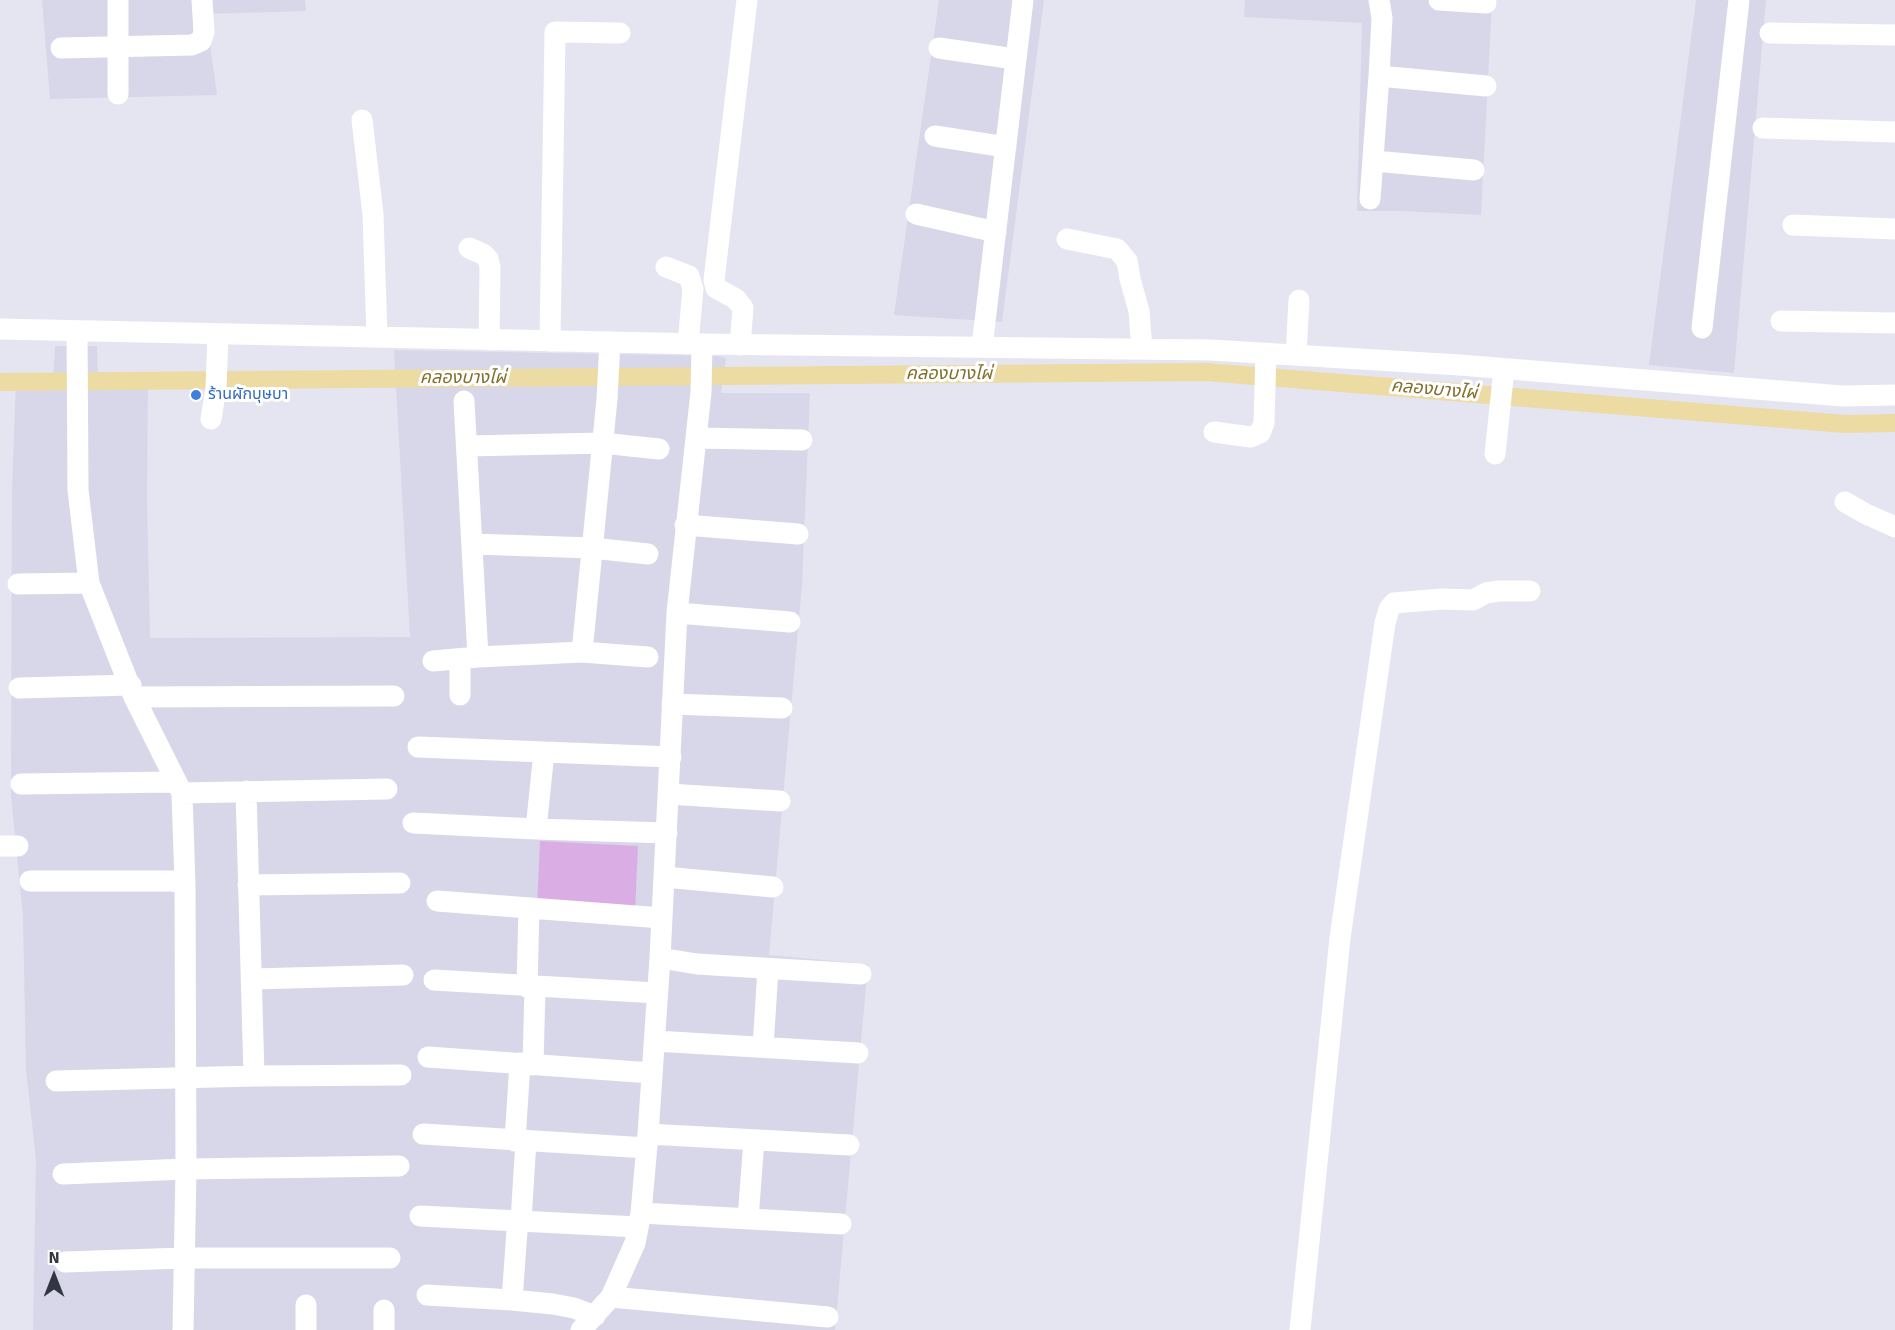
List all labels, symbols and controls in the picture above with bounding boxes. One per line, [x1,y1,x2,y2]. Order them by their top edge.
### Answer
water label: คลองบางไผ่ [906,363,992,385]
water label: คลองบางไผ่ [420,367,506,389]
water label: คลองบางไผ่ [1390,375,1478,405]
place label: ร้านผักบุษบา [208,385,288,405]
marker: ร้านผักบุษบา [189,388,203,402]
north arrow [24,1246,84,1306]
text: N [48,1248,60,1268]

